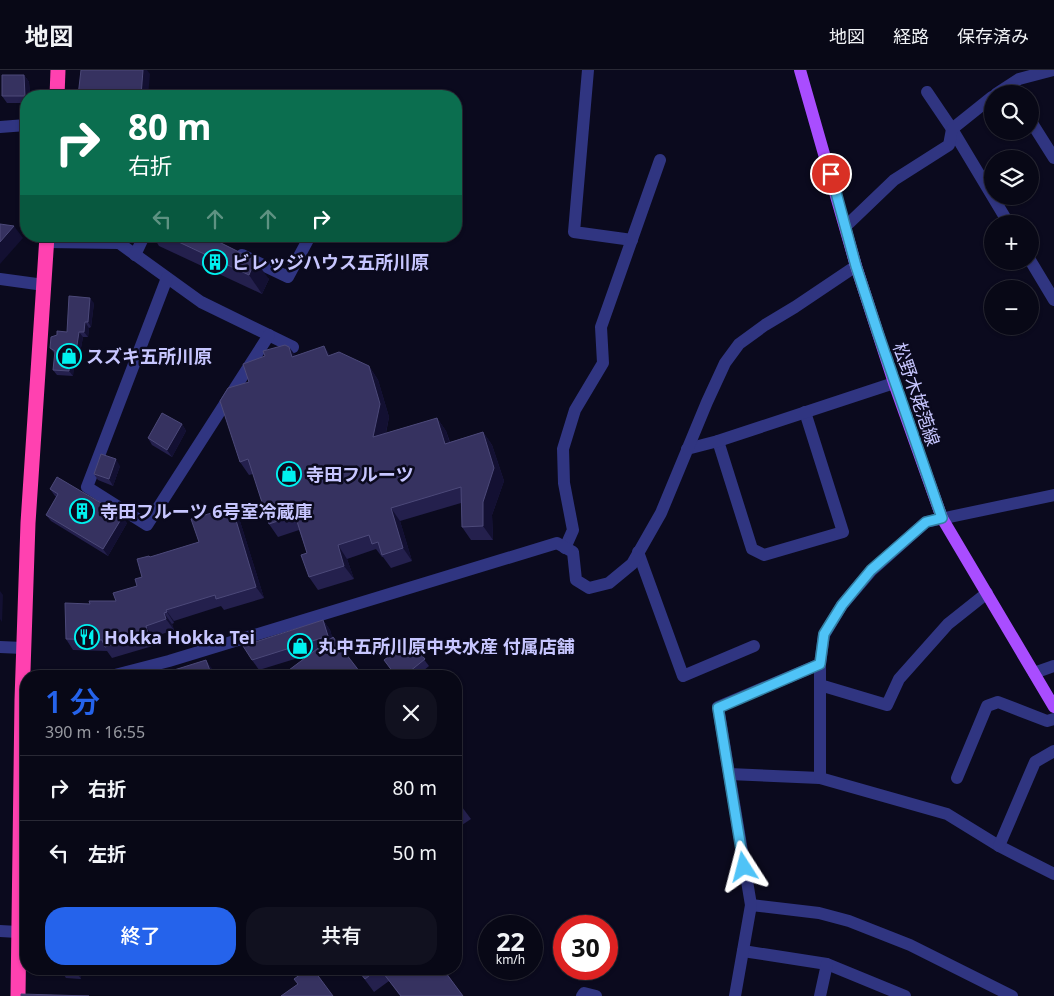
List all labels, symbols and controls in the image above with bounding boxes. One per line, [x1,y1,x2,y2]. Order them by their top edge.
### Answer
text: 地図 [25,19,73,52]
text: 地図 [829,24,865,48]
text: 経路 [893,24,929,48]
text: 保存済み [957,24,1029,48]
map controls [984,85,1039,335]
button: search [984,85,1039,140]
text: 80 m [128,103,211,150]
icon: right [45,110,110,175]
text: 右折 [128,150,172,180]
button: layers [984,150,1039,205]
pin [810,153,852,195]
icon: arrive [817,160,845,188]
icon: left [148,205,176,233]
icon: ahead [201,205,229,233]
icon: ahead [254,205,282,233]
icon: right [307,205,335,233]
button: + [984,215,1039,270]
building icon: ビレッジハウス五所川原 [202,249,228,275]
place label: ビレッジハウス五所川原 [232,250,429,274]
button: − [984,280,1039,335]
street label: 松野木姥萢線 [888,339,946,449]
shop icon: スズキ五所川原 [56,343,82,369]
place label: スズキ五所川原 [86,344,212,368]
shop icon: 寺田フルーツ [276,461,302,487]
place label: 寺田フルーツ [306,462,414,486]
building icon: 寺田フルーツ 6号室冷蔵庫 [69,498,95,524]
place label: 寺田フルーツ 6号室冷蔵庫 [100,499,313,523]
restaurant icon: Hokka Hokka Tei [74,624,100,650]
place label: Hokka Hokka Tei [104,625,255,649]
shop icon: 丸中五所川原中央水産 付属店舗 [287,633,313,659]
place label: 丸中五所川原中央水産 付属店舗 [318,634,575,658]
text: 1 分 [45,681,100,722]
button: close [385,687,437,739]
text: 390 m · 16:55 [45,721,145,743]
icon: right [45,774,73,802]
text: 80 m [393,775,437,801]
text: 右折 [88,776,126,802]
icon: left [45,839,73,867]
text: 50 m [393,840,437,866]
position arrow [717,840,769,892]
text: 左折 [88,841,126,867]
button: 終了 [45,907,236,965]
button: 共有 [246,907,437,965]
speed limit sign: 30 [553,915,618,980]
text: 22 [496,924,525,958]
text: km/h [496,951,525,968]

